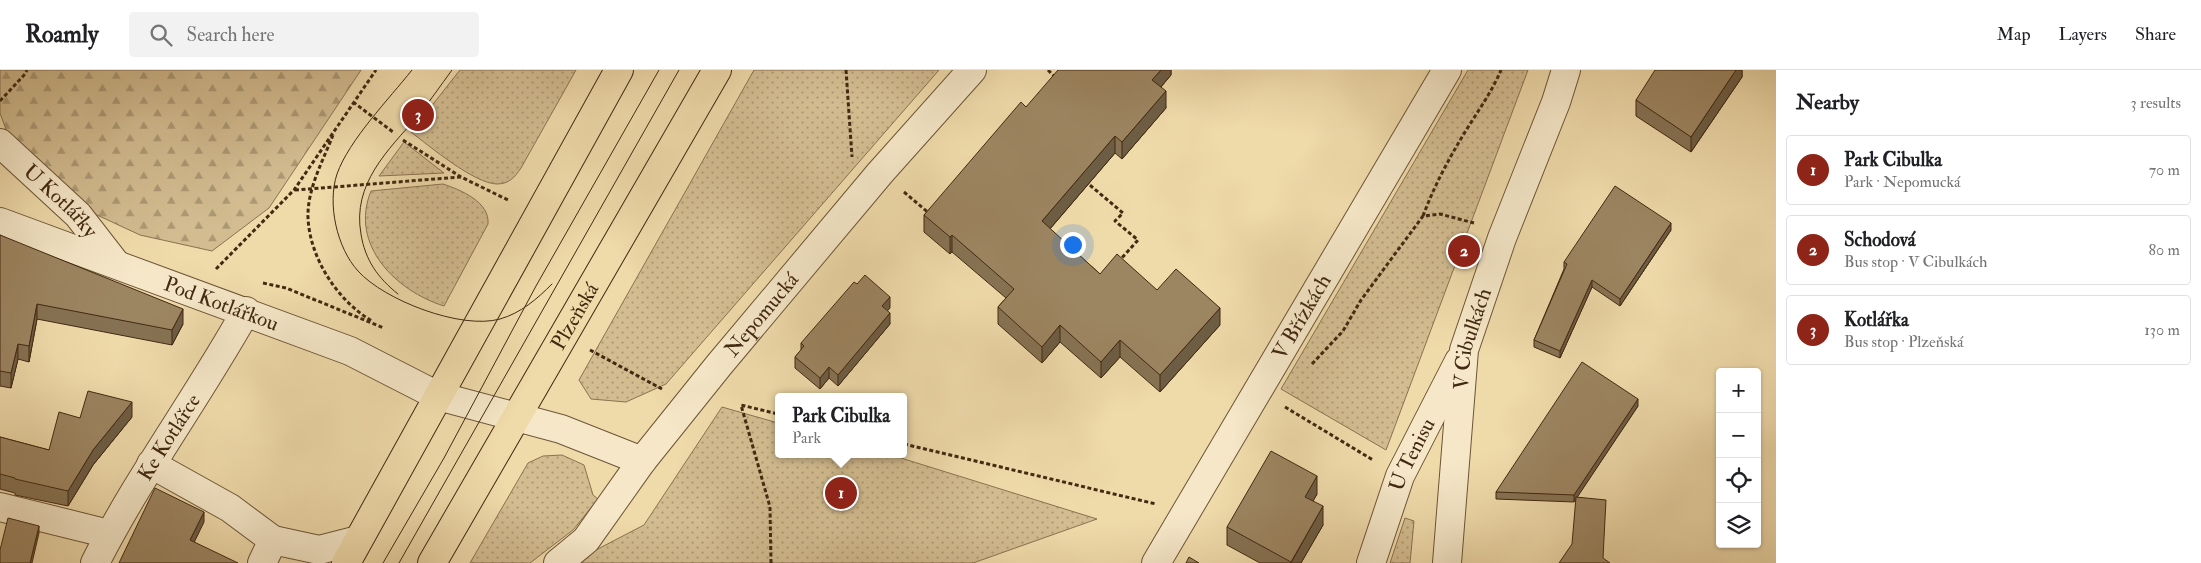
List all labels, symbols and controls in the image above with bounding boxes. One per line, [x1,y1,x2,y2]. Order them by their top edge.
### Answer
search box [129,12,479,57]
text: Roamly [25,19,99,50]
icon: search [147,21,175,49]
text: Search here [187,23,274,47]
text: Map [1997,23,2031,46]
text: Layers [2059,23,2107,46]
text: Share [2135,23,2176,46]
text: Nearby [1796,89,1859,116]
text: 3 results [2130,93,2181,113]
pin: 3 [402,96,434,134]
text: Park Cibulka [1844,148,1942,172]
street label: U Kotlářky [18,158,104,244]
text: 1 [1810,160,1816,180]
text: 70 m [2149,160,2180,180]
text: Park · Nepomucká [1844,172,1961,192]
text: Schodová [1844,228,1916,252]
your location [1060,232,1086,258]
pin: 2 [1448,232,1480,270]
text: 2 [1809,240,1817,260]
text: 80 m [2149,240,2180,260]
text: Bus stop · V Cibulkách [1844,252,1987,272]
street label: Nepomucká [719,267,805,363]
street label: V Břízkách [1266,269,1337,365]
street label: Pod Kotlářkou [160,271,282,338]
street label: Plzeňská [545,278,605,355]
street label: V Cibulkách [1448,285,1498,391]
text: Kotlářka [1844,308,1909,332]
text: 3 [1810,320,1816,340]
text: 130 m [2144,320,2180,340]
text: Bus stop · Plzeňská [1844,332,1964,352]
map controls [1716,368,1761,548]
button: + [1716,368,1761,413]
street label: Ke Kotlářce [132,389,207,486]
popup [775,393,907,458]
text: Park Cibulka [792,404,890,428]
button: − [1716,413,1761,458]
street label: U Tenisu [1383,414,1441,494]
text: Park [792,428,821,448]
button: locate [1716,458,1761,503]
pin: 1 [825,474,857,512]
button: layers [1716,503,1761,548]

